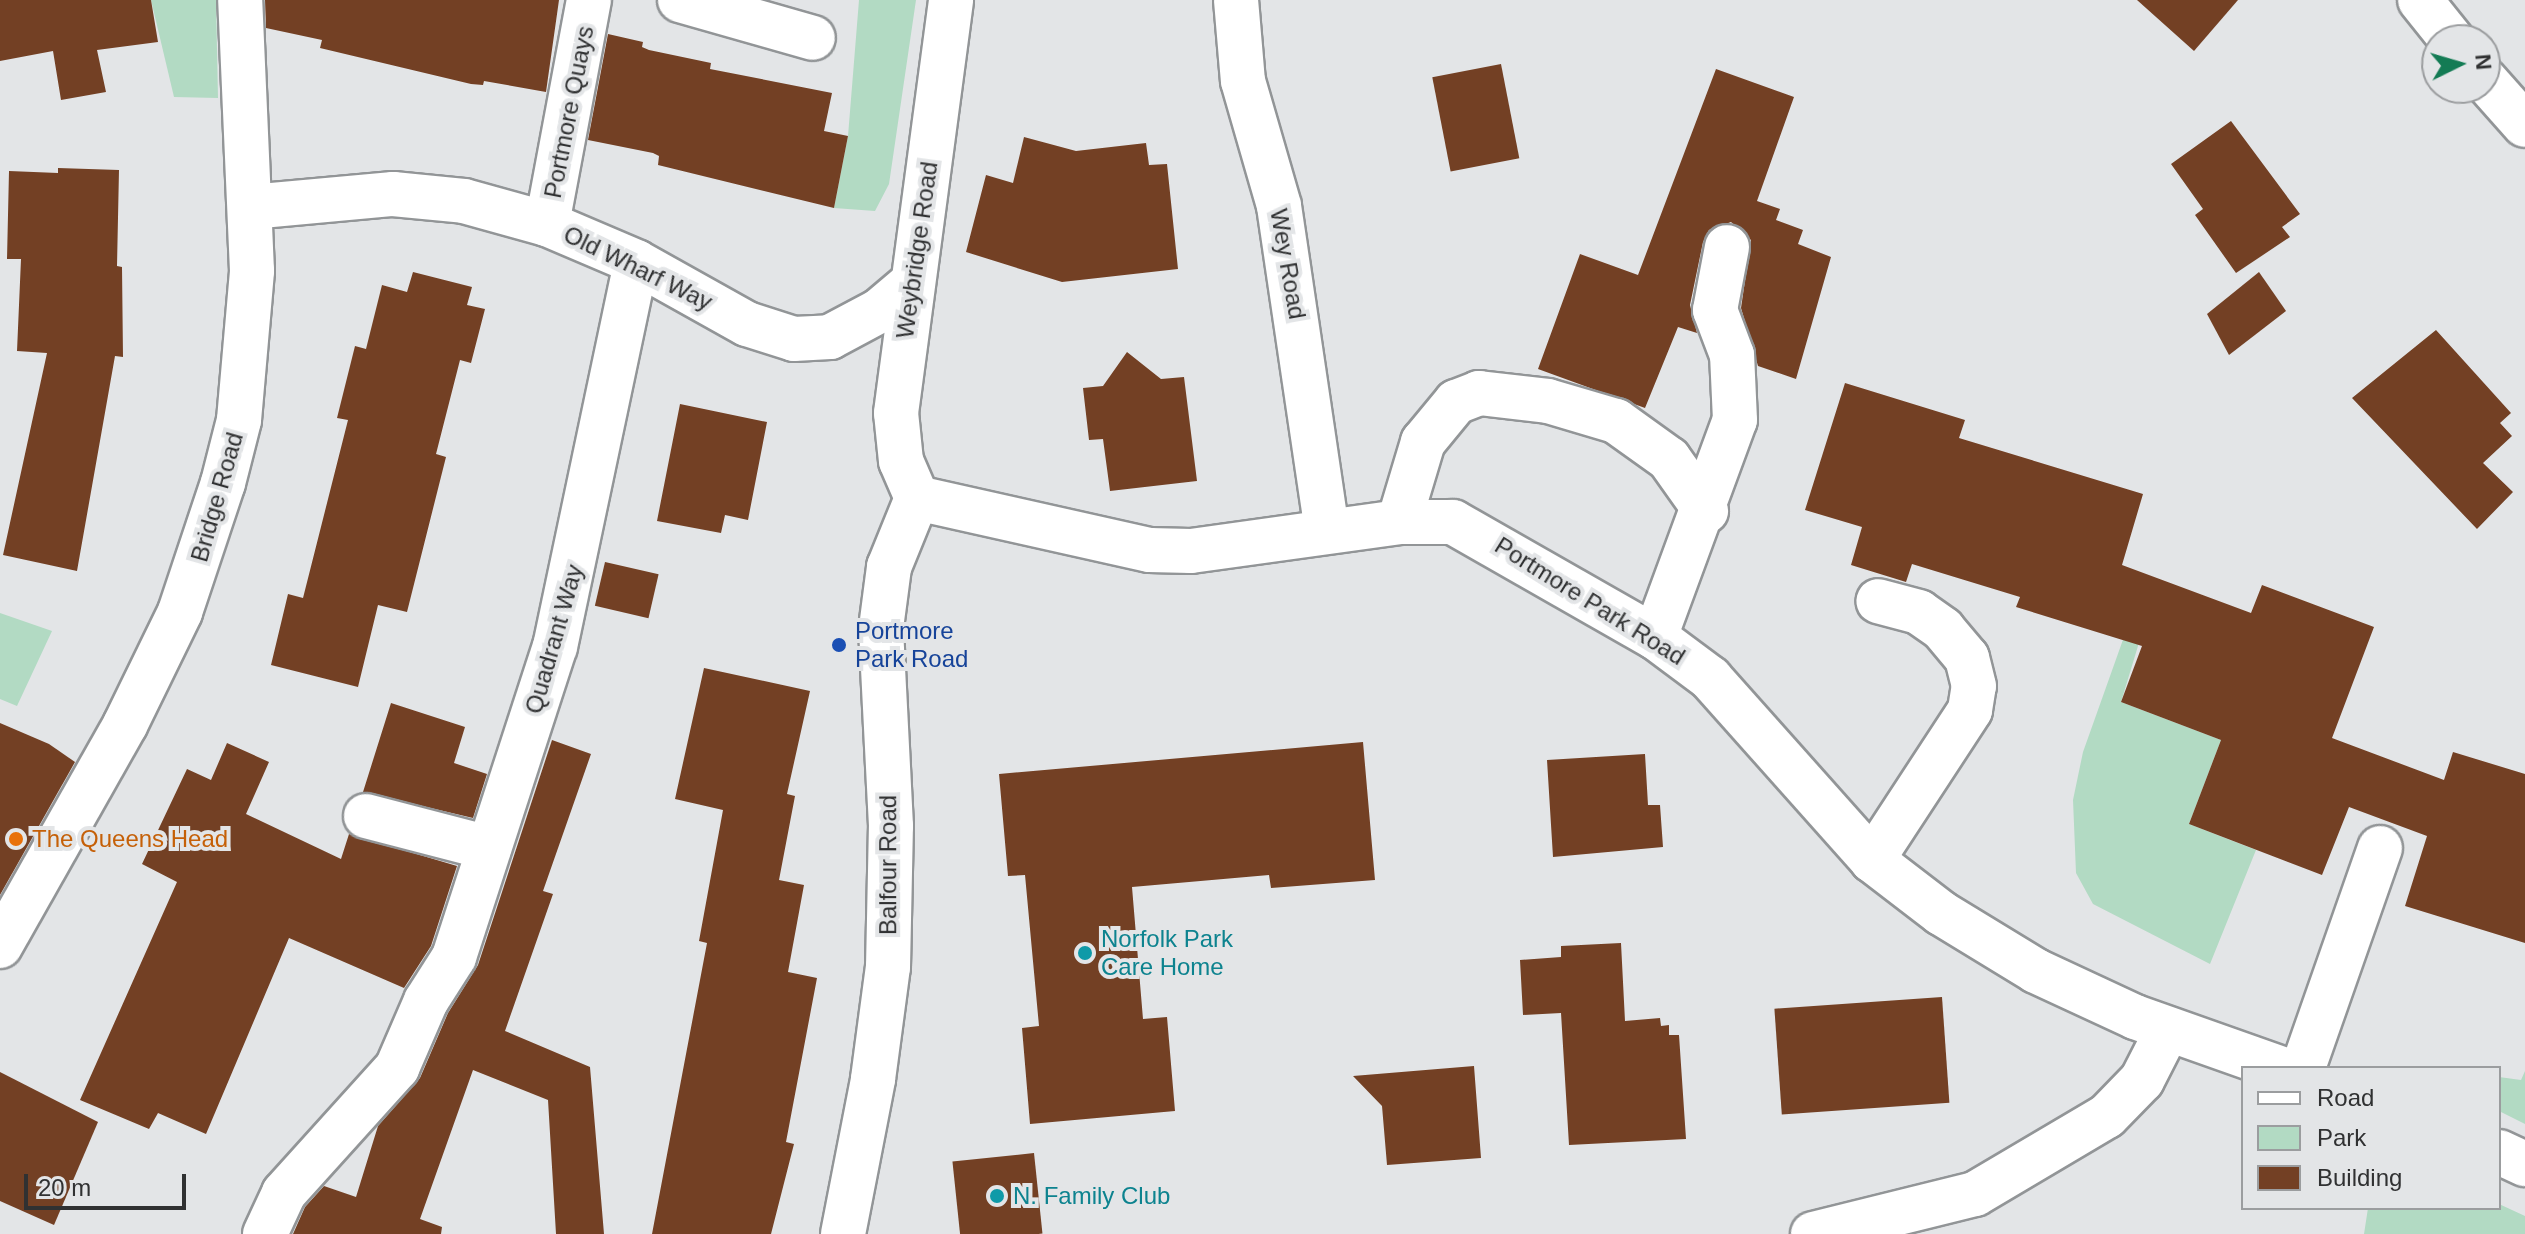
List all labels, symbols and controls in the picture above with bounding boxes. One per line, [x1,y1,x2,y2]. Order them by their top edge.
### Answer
street label: Portmore Quays [538,23,600,201]
north arrow [2421,24,2501,104]
text: N [2470,53,2497,71]
street label: Weybridge Road [890,160,944,340]
street label: Wey Road [1264,207,1312,321]
street label: Old Wharf Way [559,220,717,316]
street label: Bridge Road [185,429,249,565]
street label: Portmore Park Road [1490,531,1690,671]
street label: Quadrant Way [519,561,589,717]
place label: Portmore Park Road [855,617,968,673]
marker: Portmore Park Road [830,636,848,654]
street label: Balfour Road [874,795,902,935]
place label: The Queens Head [32,825,228,853]
marker: The Queens Head [7,830,25,848]
place label: Norfolk Park Care Home [1101,925,1233,981]
marker: Norfolk Park Care Home [1076,944,1094,962]
legend [2241,1066,2501,1210]
text: Road [2317,1084,2374,1111]
text: Park [2317,1124,2366,1151]
scale bar [28,1158,190,1208]
text: Building [2317,1164,2402,1191]
text: 20 m [38,1174,91,1201]
place label: N. Family Club [1013,1182,1170,1210]
marker: N. Family Club [988,1187,1006,1205]

